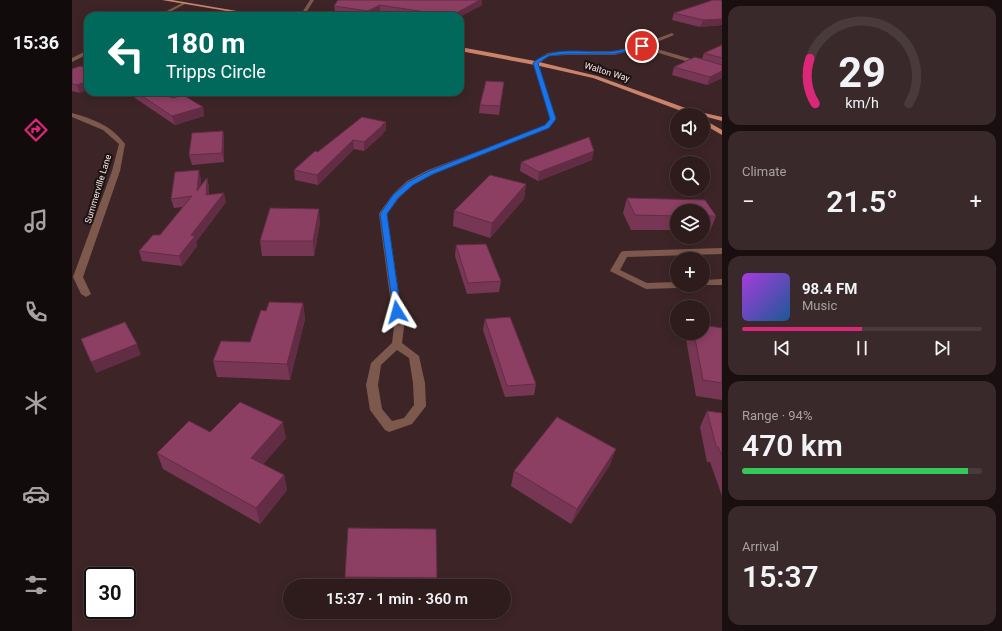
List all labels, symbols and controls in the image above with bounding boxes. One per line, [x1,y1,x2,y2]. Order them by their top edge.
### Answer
text: 180 m [166,27,245,60]
icon: left [100,28,152,80]
pin [625,29,659,63]
text: 15:36 [13,32,59,53]
icon: arrive [631,35,653,57]
text: 29 [838,47,886,96]
street label: Walton Way [583,60,632,84]
text: Tripps Circle [166,61,266,82]
text: km/h [845,94,879,110]
map controls [670,108,710,340]
button: sound [670,108,710,148]
icon: directions [22,116,50,144]
street label: Summerville Lane [83,153,113,225]
button: search [670,156,710,196]
text: Climate [742,164,786,179]
text: 21.5° [826,184,898,219]
text: − [742,189,755,214]
text: + [970,189,982,214]
button: layers [670,204,710,244]
icon: music [22,207,50,235]
button: + [670,252,710,292]
text: 98.4 FM [802,280,857,298]
position arrow [376,291,418,333]
icon: phone [22,298,50,326]
text: Music [802,298,837,313]
button: − [670,300,710,340]
icon: previous [771,337,793,359]
icon: pause [851,337,873,359]
icon: next [931,337,953,359]
icon: climate [22,389,50,417]
text: Range · 94% [742,408,812,423]
text: 470 km [742,428,843,463]
icon: car [22,480,50,508]
text: Arrival [742,539,779,554]
text: 15:37 [742,559,819,594]
speed limit sign: 30 [84,567,136,619]
icon: filters [22,571,50,599]
text: 15:37 · 1 min · 360 m [326,590,468,608]

